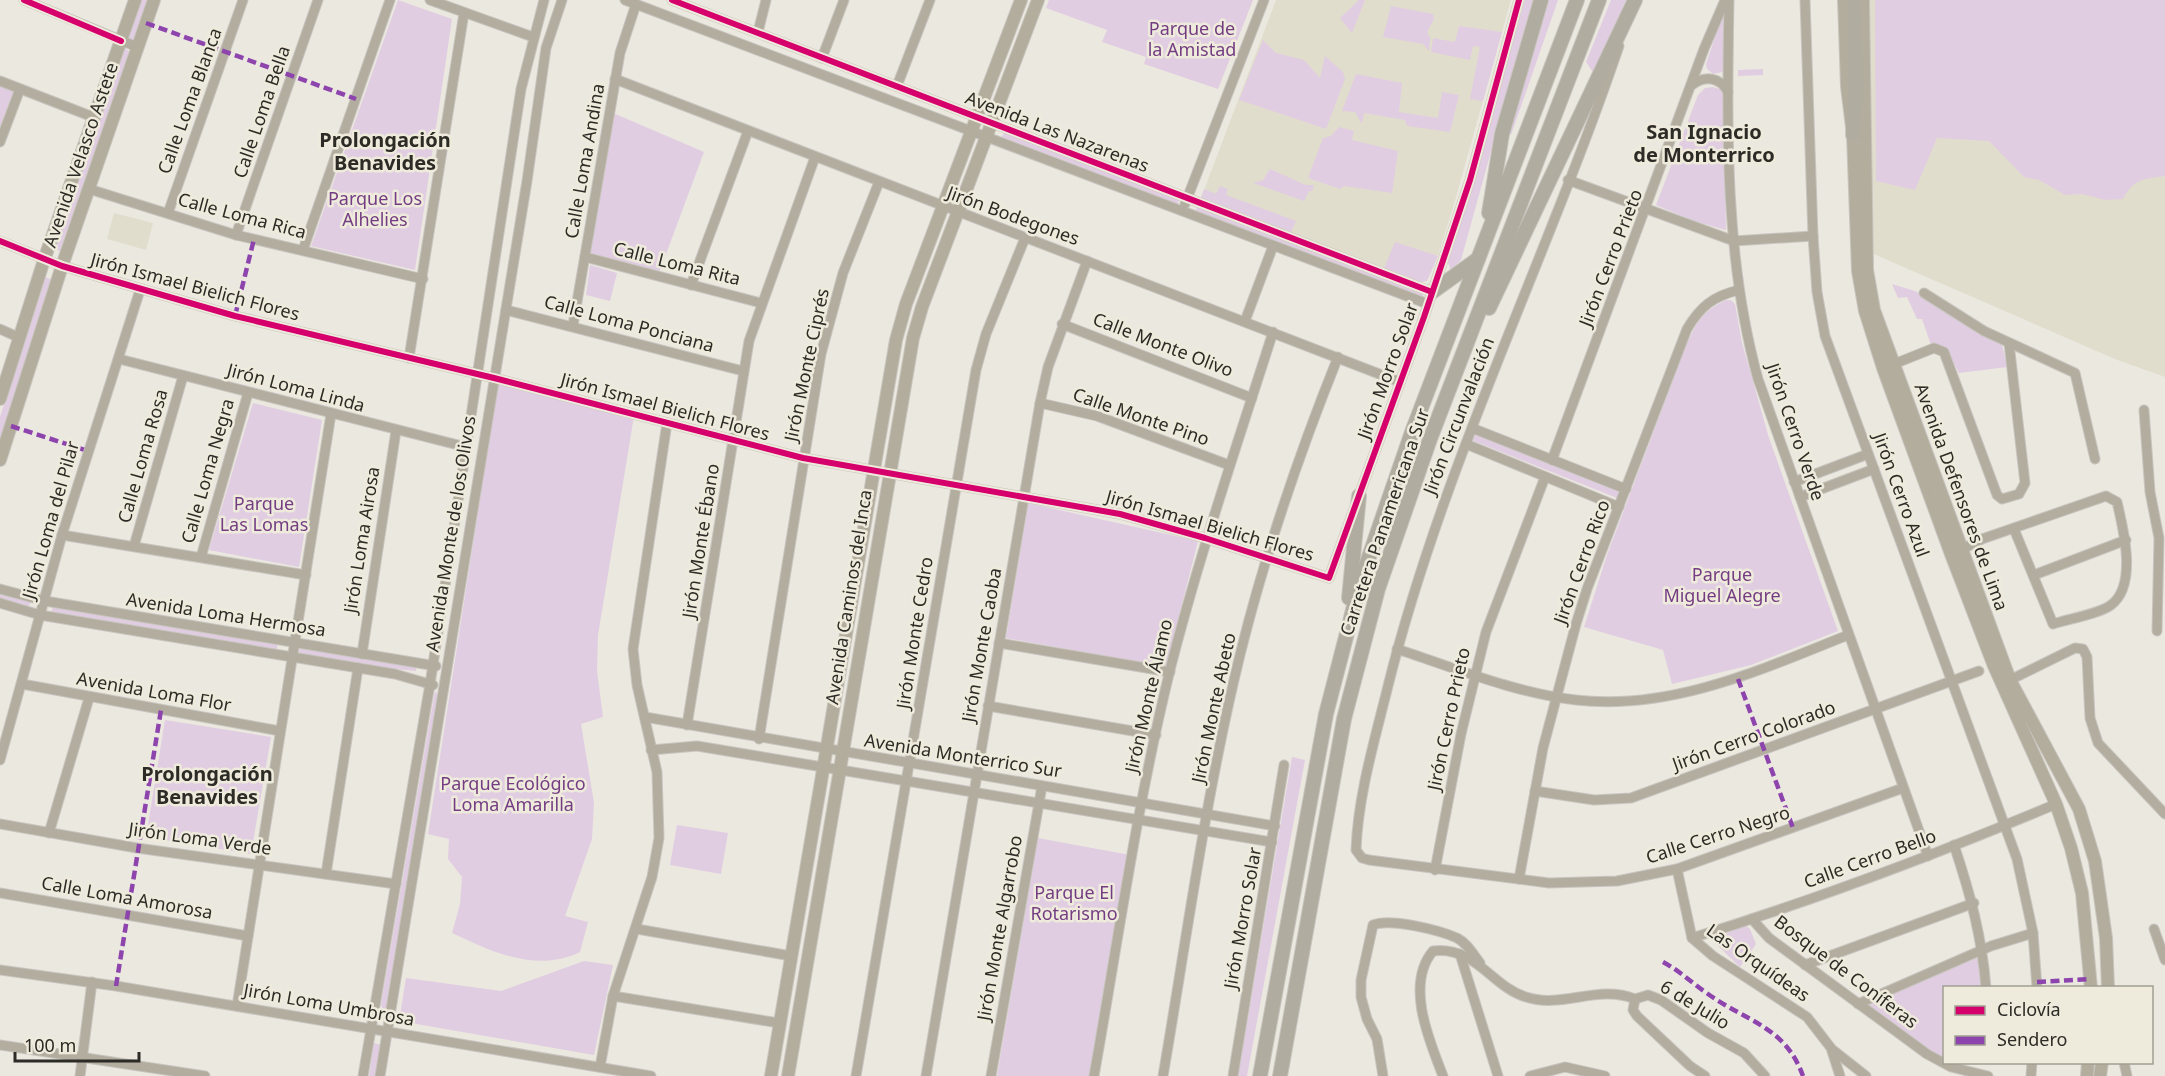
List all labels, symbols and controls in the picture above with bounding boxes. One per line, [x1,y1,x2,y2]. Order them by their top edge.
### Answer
park label: Parque de la Amistad [1148,16,1236,61]
street label: Calle Loma Blanca [151,24,227,177]
street label: Calle Loma Bella [227,42,295,181]
street label: Avenida Velasco Astete [37,59,123,250]
street label: Calle Loma Andina [559,81,609,240]
street label: Avenida Las Nazarenas [962,85,1153,177]
district label: San Ignacio de Monterrico [1633,118,1775,168]
district label: Prolongación Benavides [319,126,451,176]
street label: Jirón Bodegones [942,179,1083,250]
street label: Jirón Cerro Prieto [1572,185,1647,332]
street label: Calle Loma Rica [175,186,309,244]
park label: Parque Los Alhelies [328,186,422,231]
street label: Calle Loma Rita [611,236,743,290]
street label: Jirón Ismael Bielich Flores [86,246,302,326]
street label: Jirón Monte Ciprés [778,286,834,446]
street label: Calle Loma Ponciana [542,289,717,357]
street label: Jirón Morro Solar [1351,299,1423,444]
street label: Calle Monte Olivo [1090,306,1237,382]
street label: Jirón Circunvalación [1416,334,1499,500]
street label: Jirón Loma Linda [223,357,368,417]
street label: Jirón Cerro Verde [1761,358,1831,504]
street label: Jirón Ismael Bielich Flores [556,366,772,446]
street label: Avenida Defensores de Lima [1910,380,2014,614]
street label: Calle Monte Pino [1070,381,1213,451]
street label: Calle Loma Rosa [111,386,173,526]
street label: Calle Loma Negra [175,396,239,546]
street label: Carretera Panamericana Sur [1334,404,1434,639]
street label: Avenida Monte de los Olivos [419,414,481,654]
street label: Jirón Cerro Azul [1868,427,1936,560]
street label: Jirón Loma del Pilar [15,437,84,604]
street label: Jirón Monte Ébano [676,462,724,622]
street label: Jirón Loma Airosa [337,465,384,617]
street label: Jirón Ismael Bielich Flores [1102,483,1317,566]
street label: Avenida Caminos del Inca [819,488,877,706]
park label: Parque Las Lomas [220,491,308,536]
street label: Jirón Cerro Rico [1547,496,1615,629]
street label: Jirón Monte Cedro [890,555,938,713]
park label: Parque Miguel Alegre [1663,562,1781,607]
street label: Jirón Monte Caoba [955,566,1006,726]
street label: Avenida Loma Hermosa [125,586,328,642]
street label: Jirón Monte Álamo [1118,617,1177,777]
street label: Jirón Monte Abeto [1185,630,1241,787]
street label: Jirón Cerro Prieto [1421,645,1475,794]
street label: Avenida Loma Flor [75,666,234,717]
street label: Jirón Cerro Colorado [1667,694,1839,776]
street label: Avenida Monterrico Sur [863,728,1064,783]
district label: Prolongación Benavides [141,760,273,810]
park label: Parque Ecológico Loma Amarilla [440,771,586,816]
street label: Calle Cerro Negro [1643,799,1793,869]
street label: Jirón Loma Verde [125,816,273,860]
street label: Calle Cerro Bello [1800,823,1939,893]
street label: Jirón Monte Algarrobo [971,833,1027,1024]
street label: Jirón Morro Solar [1217,844,1266,993]
street label: Calle Loma Amorosa [40,870,215,924]
park label: Parque El Rotarismo [1030,880,1118,925]
street label: Bosque de Coníferas [1770,909,1923,1033]
street label: Las Orquídeas [1702,918,1815,1007]
street label: 6 de Julio [1656,974,1735,1034]
street label: Jirón Loma Umbrosa [240,977,416,1031]
legend [1943,986,2153,1064]
text: Ciclovía [1997,997,2061,1021]
scale bar [15,1025,140,1063]
text: Sendero [1997,1027,2067,1051]
text: 100 m [24,1033,76,1057]

